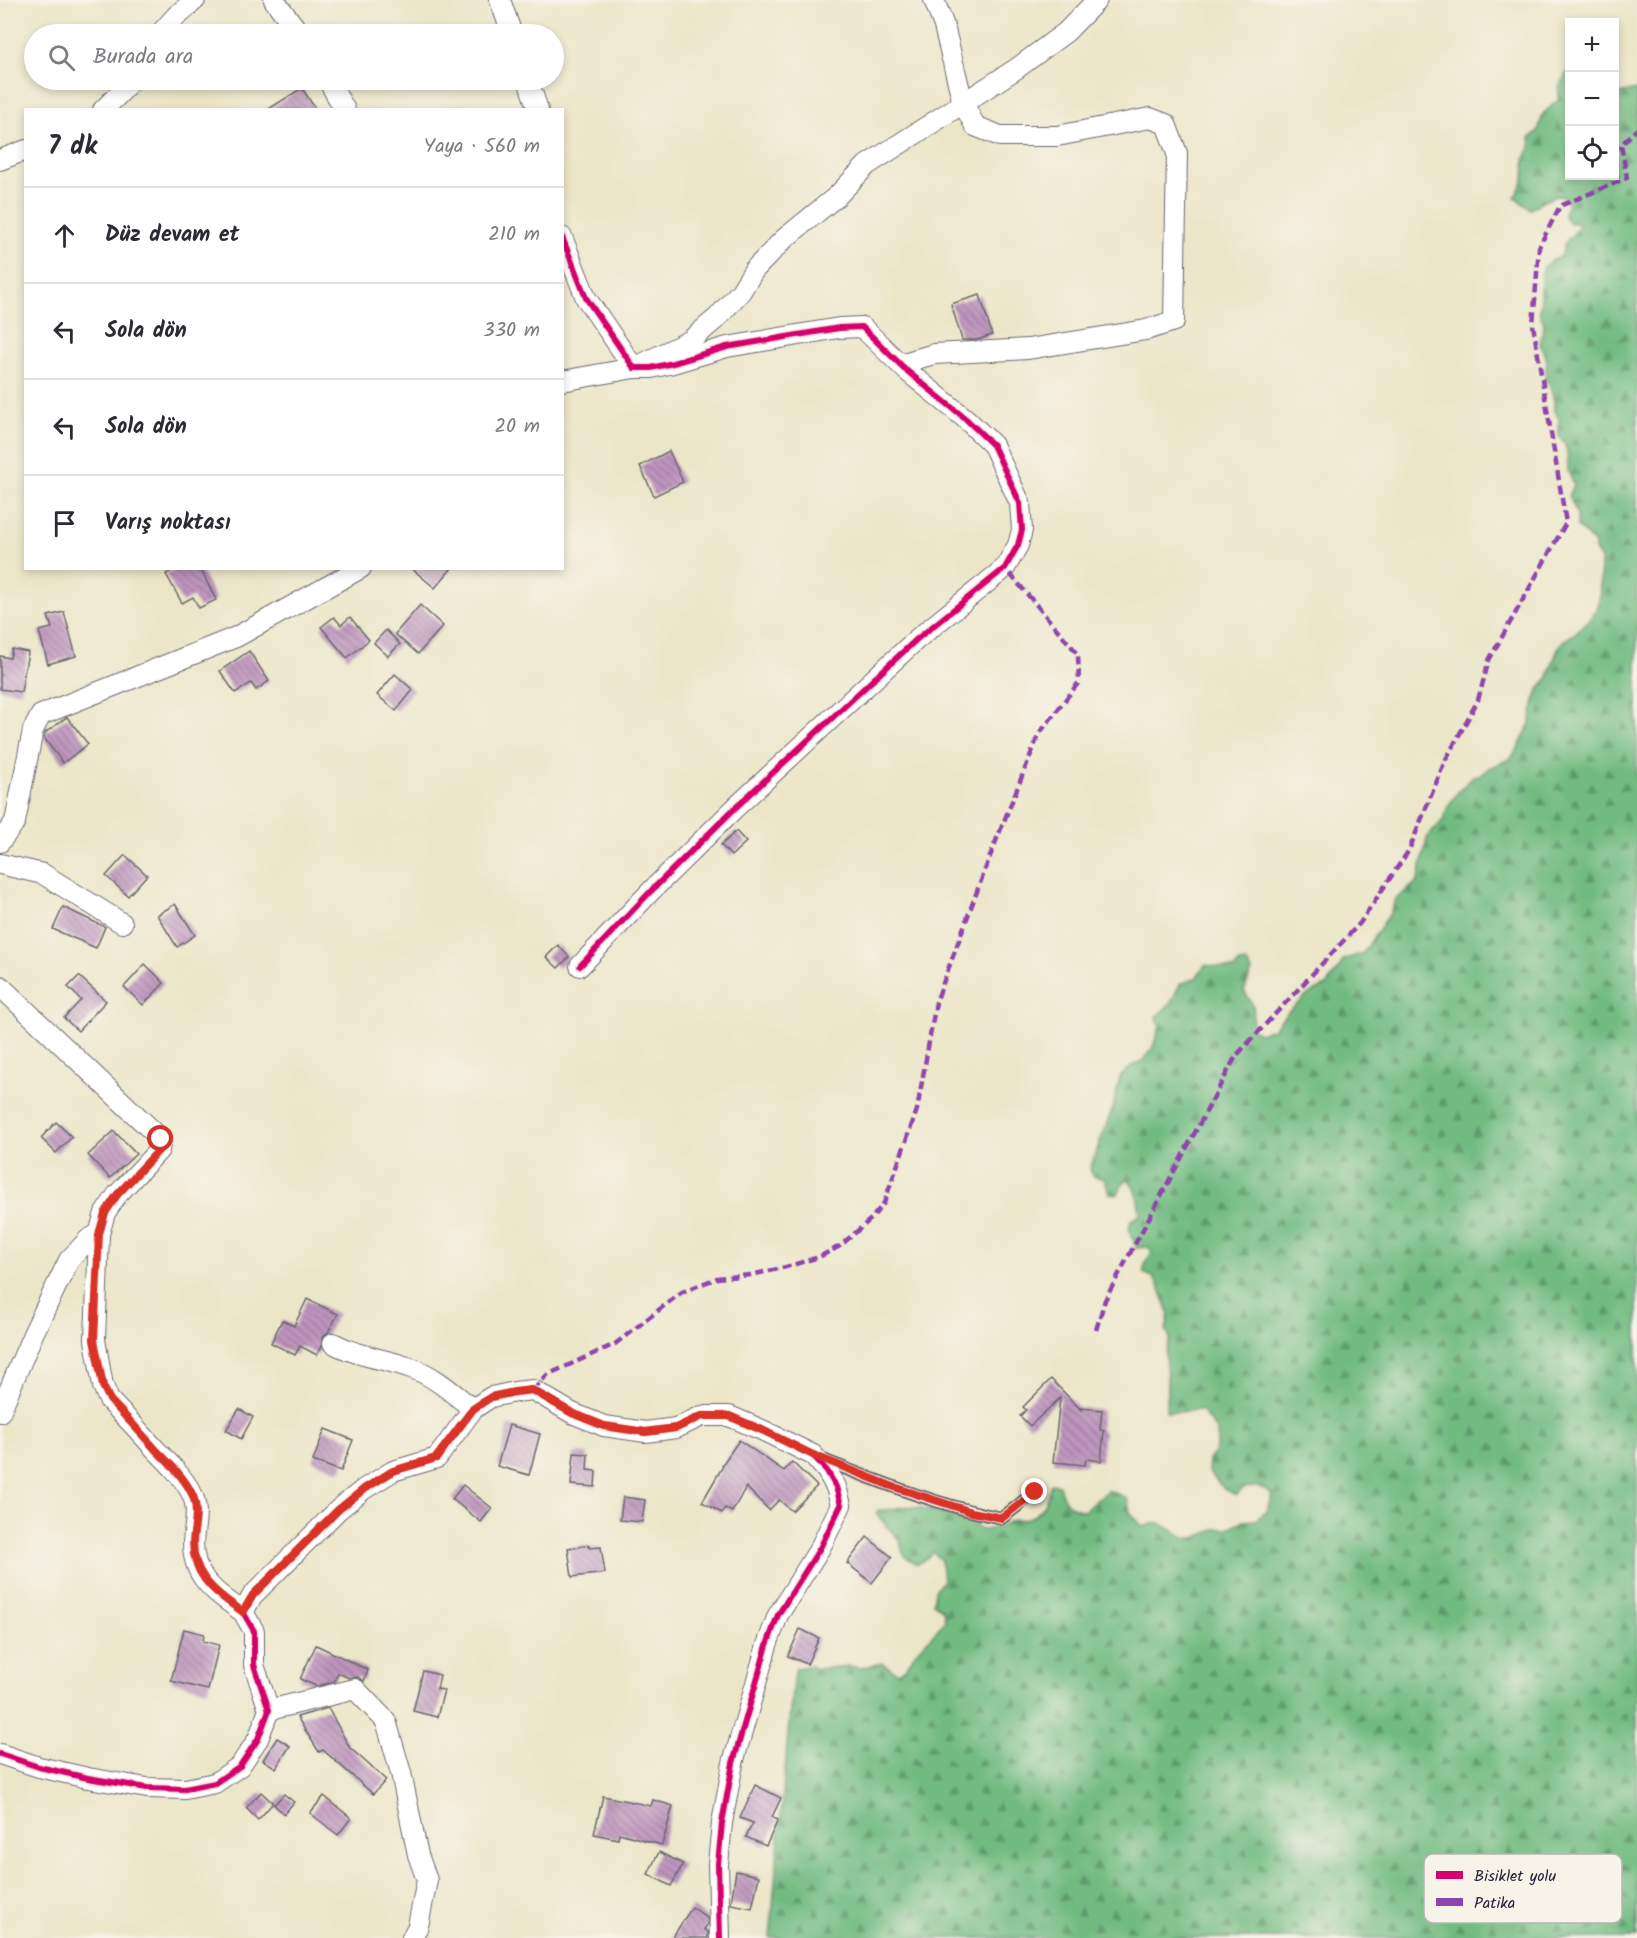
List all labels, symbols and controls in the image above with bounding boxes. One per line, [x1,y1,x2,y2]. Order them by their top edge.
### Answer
map controls [1565,18,1619,180]
button: + [1565,18,1619,72]
search box [24,24,564,90]
text: Burada ara [93,40,193,75]
icon: search [45,41,78,74]
button: − [1565,72,1619,126]
text: 7 dk [48,126,97,168]
button: locate [1565,126,1619,180]
text: Yaya · 560 m [424,131,540,163]
text: Düz devam et [105,218,239,253]
icon: ahead [48,219,81,252]
text: 210 m [488,219,540,251]
text: Sola dön [105,314,187,349]
icon: left [48,315,81,348]
text: 330 m [483,315,540,347]
text: Sola dön [105,410,187,445]
icon: left [48,411,81,444]
text: 20 m [494,411,540,443]
text: Varış noktası [105,506,231,541]
icon: arrive [48,507,81,540]
route start [147,1125,173,1151]
route end [1021,1478,1047,1504]
legend [1424,1854,1622,1923]
text: Bisiklet yolu [1474,1864,1557,1889]
text: Patika [1474,1891,1515,1916]

